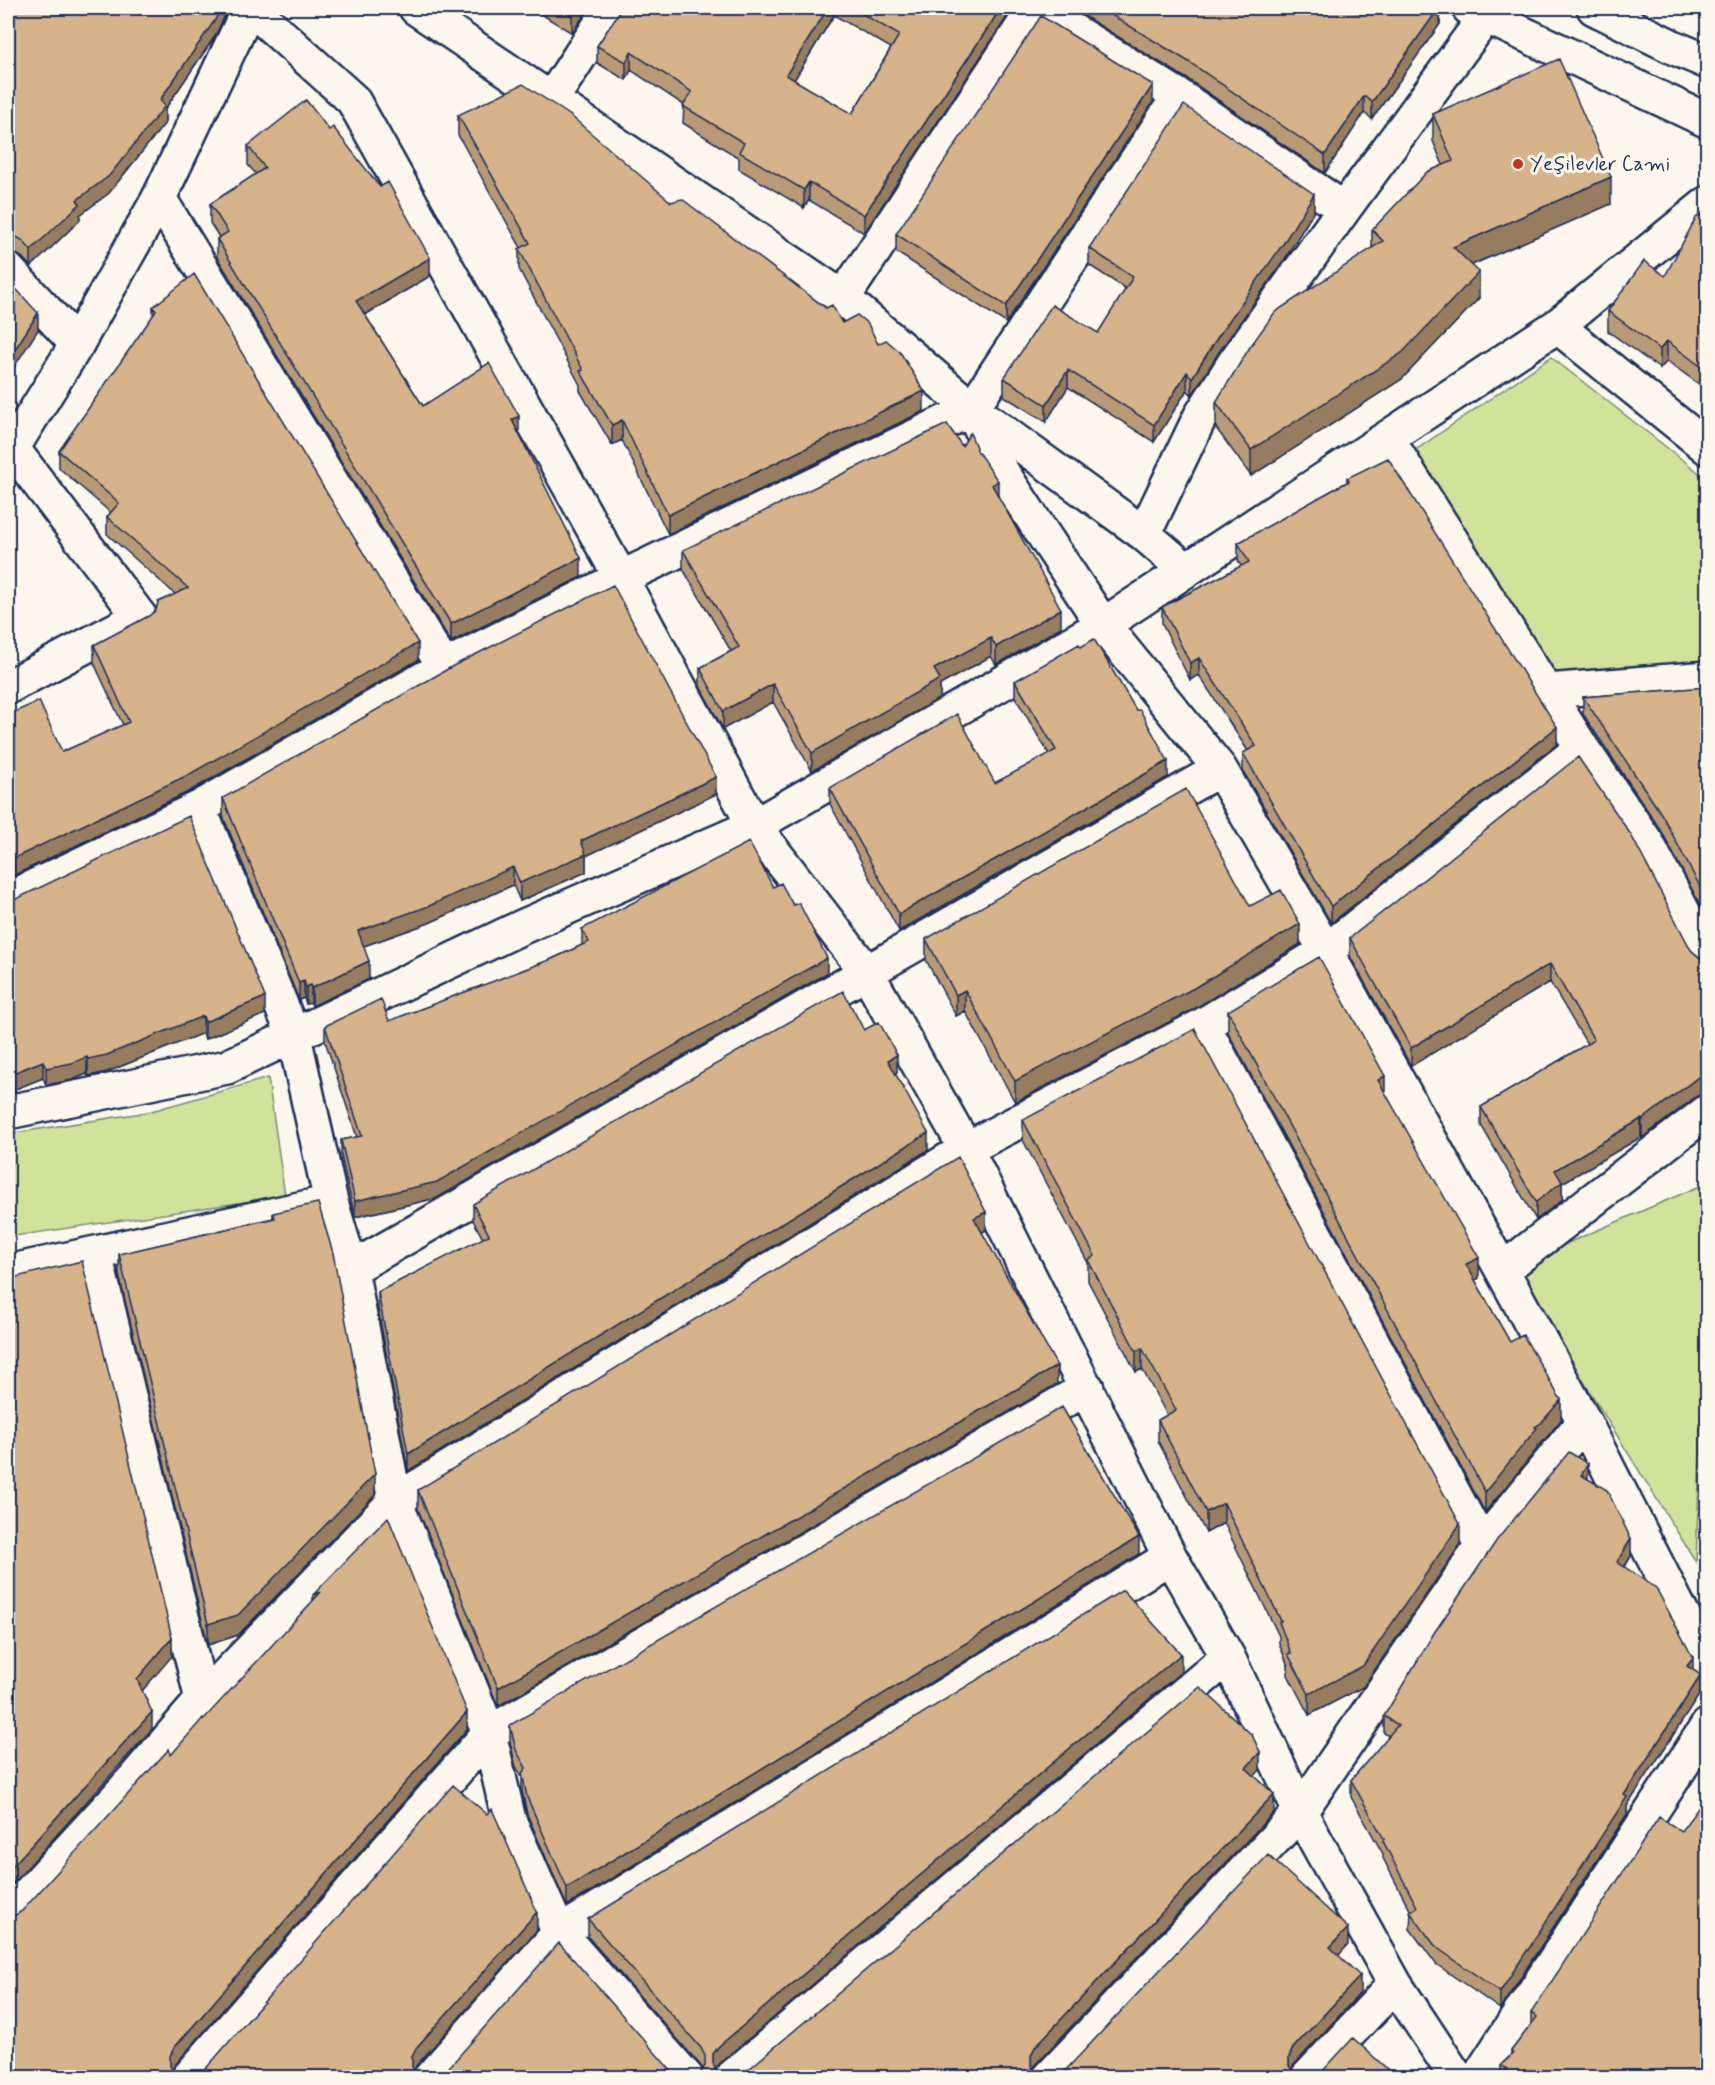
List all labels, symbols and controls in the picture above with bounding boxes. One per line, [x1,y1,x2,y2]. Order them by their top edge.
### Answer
place label: Yeşilevler Cami [1530,151,1670,178]
marker: Yeşilevler Cami [1511,157,1525,171]

